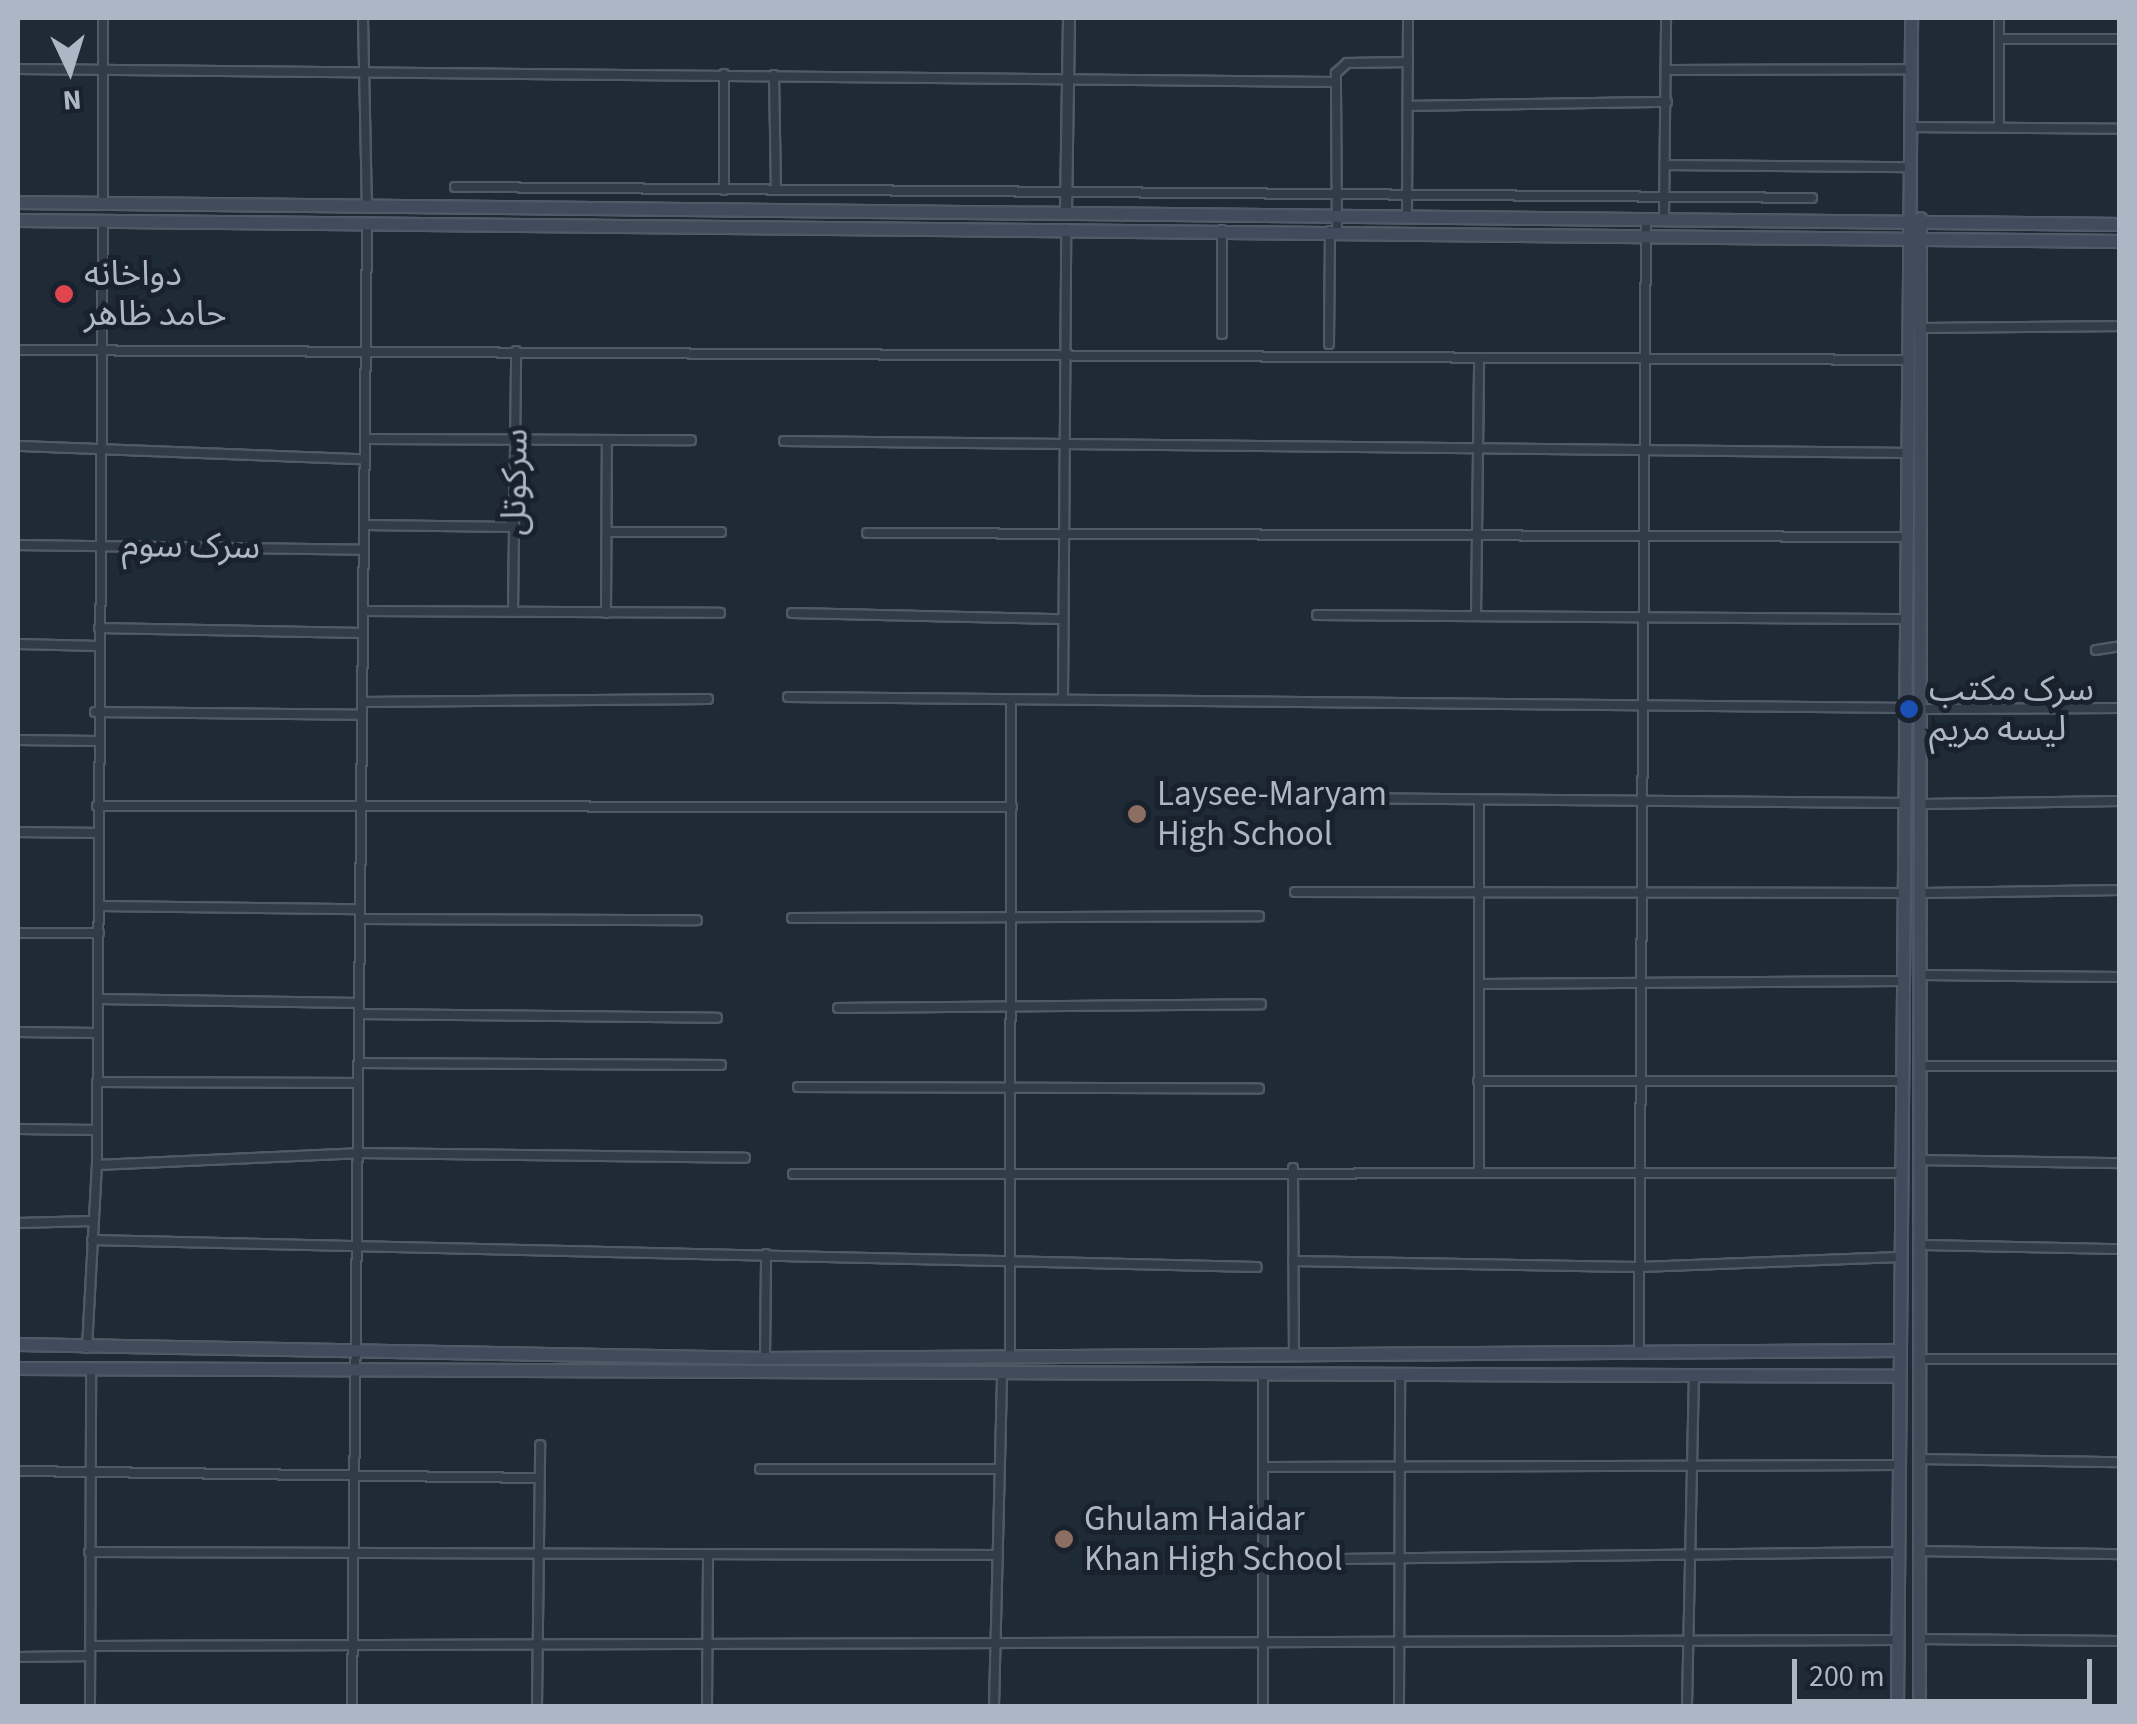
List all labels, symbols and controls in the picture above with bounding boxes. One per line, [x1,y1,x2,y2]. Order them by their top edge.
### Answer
north arrow [20,20,120,120]
text: N [61,79,83,121]
place label: دواخانه حامد ظاهر [84,253,227,335]
marker: دواخانه حامد ظاهر [53,283,75,305]
street label: سرکوتل [493,428,537,536]
street label: سرک سوم [121,524,261,568]
place label: سرک مکتب لیسه مریم [1929,668,2094,750]
marker: سرک مکتب لیسه مریم [1898,698,1920,720]
place label: Laysee-Maryam High School [1157,773,1387,855]
marker: Laysee-Maryam High School [1126,803,1148,825]
place label: Ghulam Haidar Khan High School [1084,1498,1343,1580]
marker: Ghulam Haidar Khan High School [1053,1528,1075,1550]
scale bar [1797,1639,2097,1701]
text: 200 m [1809,1655,1885,1698]

